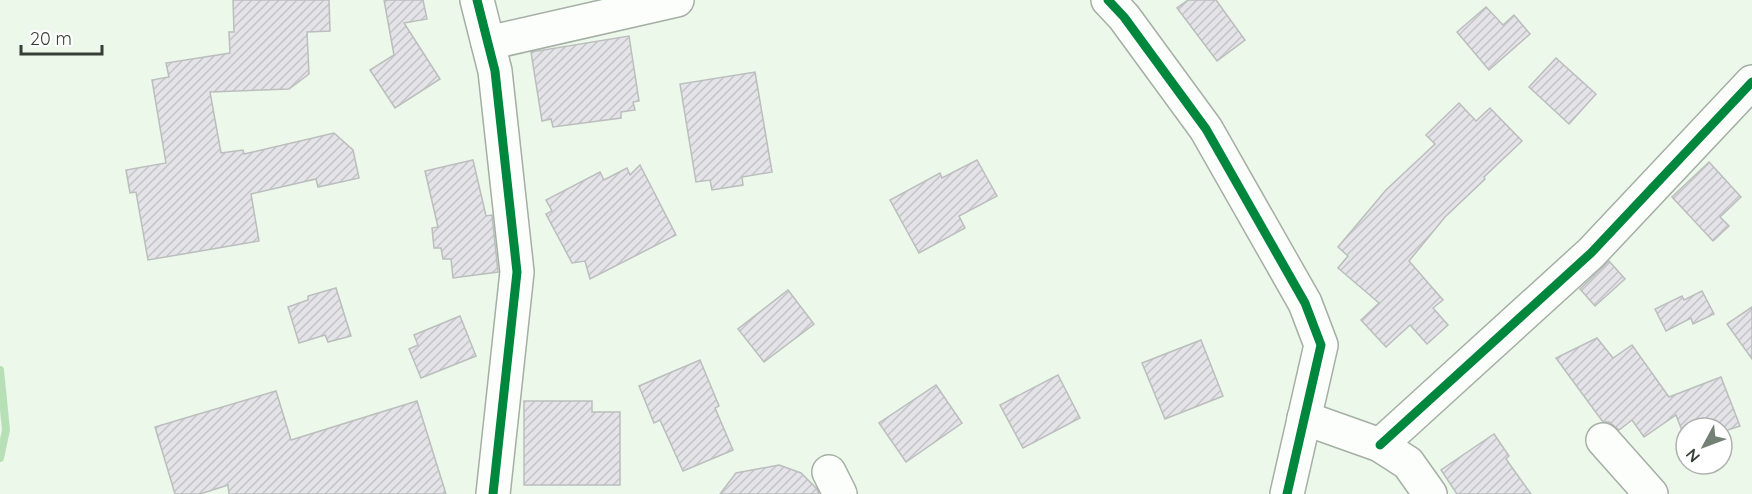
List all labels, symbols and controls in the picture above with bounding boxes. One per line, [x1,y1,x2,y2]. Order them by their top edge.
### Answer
scale bar [21,18,102,56]
text: 20 m [30,27,72,50]
north arrow [1674,416,1734,476]
text: N [1681,445,1704,467]

